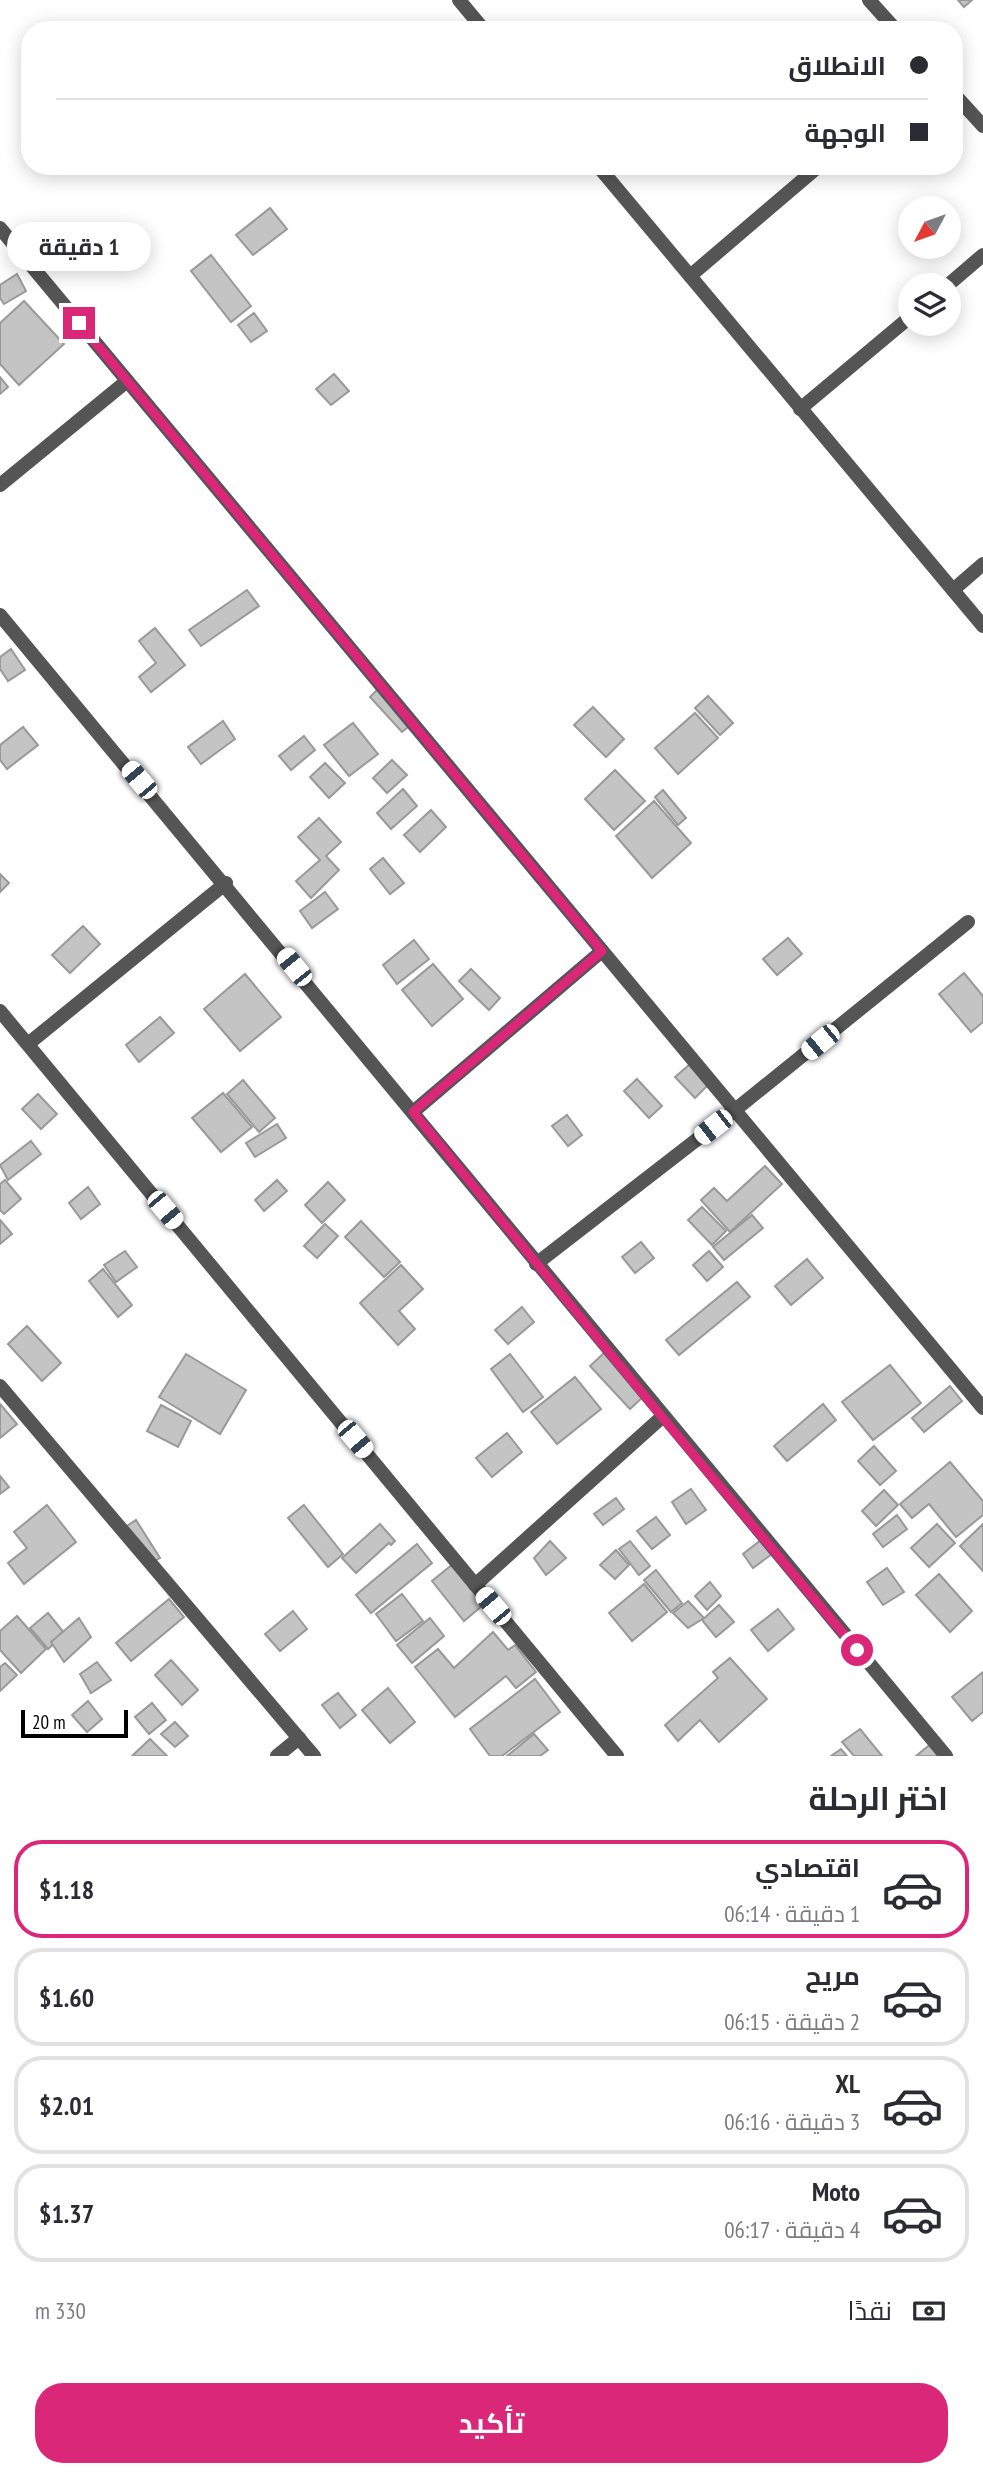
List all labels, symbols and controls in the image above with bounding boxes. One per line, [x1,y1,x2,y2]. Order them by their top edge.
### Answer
text: الانطلاق [788,49,886,82]
text: الوجهة [805,116,886,149]
north arrow [898,196,961,259]
map controls [898,196,961,336]
callout: 1 دقيقة [7,222,151,270]
text: 1 دقيقة [39,232,119,261]
button: layers [898,273,961,336]
route end [63,307,95,339]
car [118,757,161,803]
car [273,944,316,990]
car [798,1021,843,1063]
car [690,1106,737,1148]
car [144,1187,187,1233]
car [334,1416,377,1462]
car [472,1583,515,1629]
route start [841,1634,873,1666]
scale bar [21,1707,128,1739]
text: 20 m [32,1710,66,1734]
text: اختر الرحلة [808,1777,948,1819]
text: اقتصادي [755,1851,860,1884]
icon: car [881,1858,944,1921]
text: $1.18 [39,1873,94,1906]
text: 1 دقيقة · 06:14 [724,1899,860,1928]
text: مريح [805,1959,860,1992]
icon: car [881,1966,944,2029]
text: $1.60 [39,1981,94,2014]
text: 2 دقيقة · 06:15 [724,2007,860,2036]
text: XL [835,2067,860,2100]
icon: car [881,2074,944,2137]
text: $2.01 [39,2089,94,2122]
text: 3 دقيقة · 06:16 [724,2107,860,2136]
text: Moto [812,2175,860,2208]
icon: car [881,2182,944,2245]
text: $1.37 [39,2197,94,2230]
text: 4 دقيقة · 06:17 [724,2215,860,2244]
icon: cash [910,2292,948,2330]
text: نقدًا [848,2294,892,2327]
text: 330 m [35,2296,86,2325]
button: تأكيد [35,2383,948,2463]

